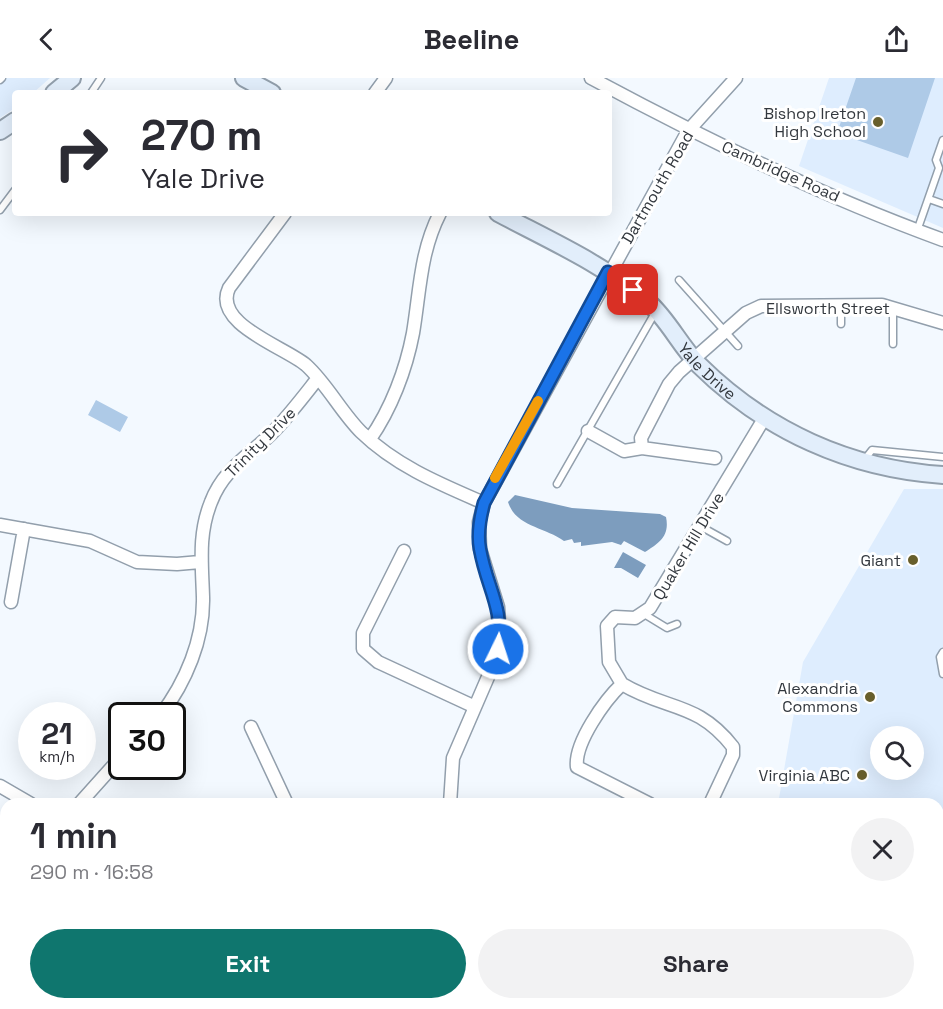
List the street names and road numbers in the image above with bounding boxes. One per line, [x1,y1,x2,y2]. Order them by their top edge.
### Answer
street label: Dartmouth Road [617,127,698,248]
street label: Cambridge Road [719,136,843,207]
street label: Ellsworth Street [766,298,890,319]
street label: Yale Drive [673,338,740,404]
street label: Trinity Drive [221,403,300,482]
street label: Quaker Hill Drive [648,488,729,604]

